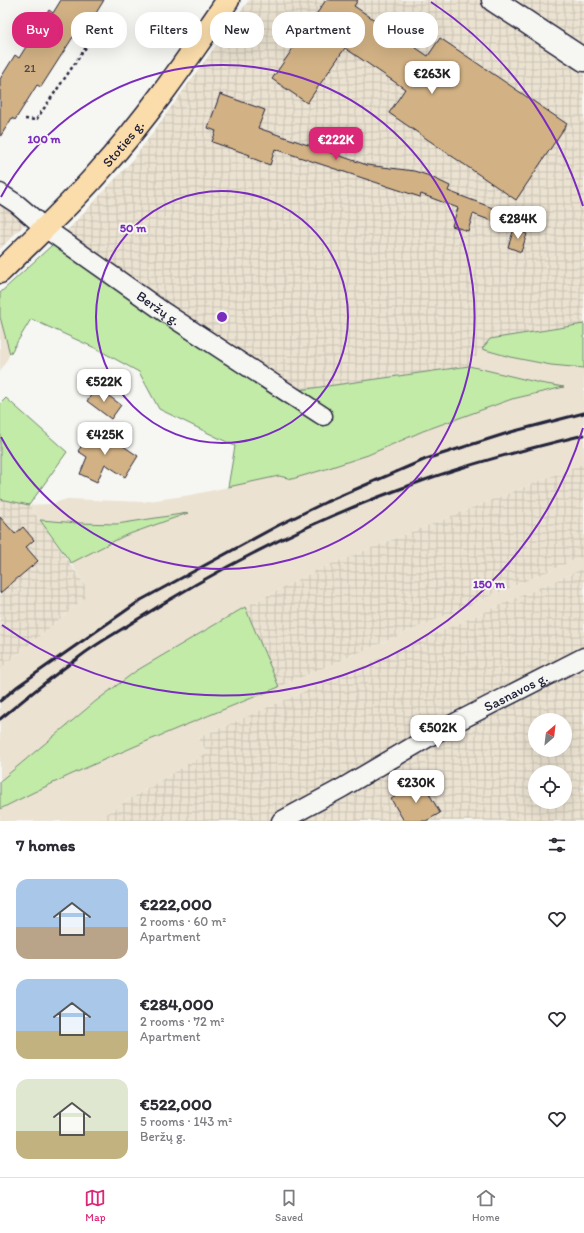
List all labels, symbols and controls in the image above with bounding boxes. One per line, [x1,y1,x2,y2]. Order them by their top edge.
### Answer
chip: Buy [12,12,63,48]
chip: Rent [71,12,127,48]
chip: Filters [135,12,202,48]
chip: New [210,12,264,48]
chip: Apartment [272,12,365,48]
chip: House [373,12,438,48]
house number: 21 [24,61,36,75]
pin: €263K [404,61,460,95]
text: €263K [414,66,450,81]
street label: Stoties g. [99,117,148,171]
pin: €222K [308,127,364,161]
text: 100 m [27,132,61,146]
text: €222K [318,132,354,147]
pin: €284K [490,206,546,240]
text: €284K [499,211,537,226]
text: 50 m [120,221,147,235]
street label: Beržų g. [133,287,183,329]
centre of rings [215,310,229,324]
pin: €522K [76,369,132,403]
text: €522K [86,374,122,389]
pin: €425K [77,422,133,456]
text: €425K [86,427,124,442]
text: 150 m [473,577,506,591]
street label: Sasnavos g. [481,669,551,716]
north arrow [528,713,572,757]
map controls [528,713,572,809]
pin: €502K [410,715,466,749]
text: €502K [419,720,457,735]
button: locate [528,765,572,809]
pin: €230K [388,770,444,804]
text: €230K [397,775,435,790]
icon: filters [546,834,568,856]
text: 7 homes [16,835,76,855]
text: €222,000 [140,894,212,914]
icon: home [48,895,96,943]
icon: heart [546,908,568,930]
text: 2 rooms · 60 m² [140,914,226,929]
text: Apartment [140,929,201,944]
text: €284,000 [140,994,214,1014]
icon: home [48,995,96,1043]
icon: heart [546,1008,568,1030]
text: 2 rooms · 72 m² [140,1014,225,1029]
text: Apartment [140,1029,201,1044]
text: €522,000 [140,1094,212,1114]
icon: home [48,1095,96,1143]
icon: heart [546,1108,568,1130]
text: 5 rooms · 143 m² [140,1114,232,1129]
text: Beržų g. [140,1129,186,1144]
tab: Map [84,1187,106,1224]
tab: Saved [275,1187,303,1224]
tab: Home [472,1187,500,1224]

